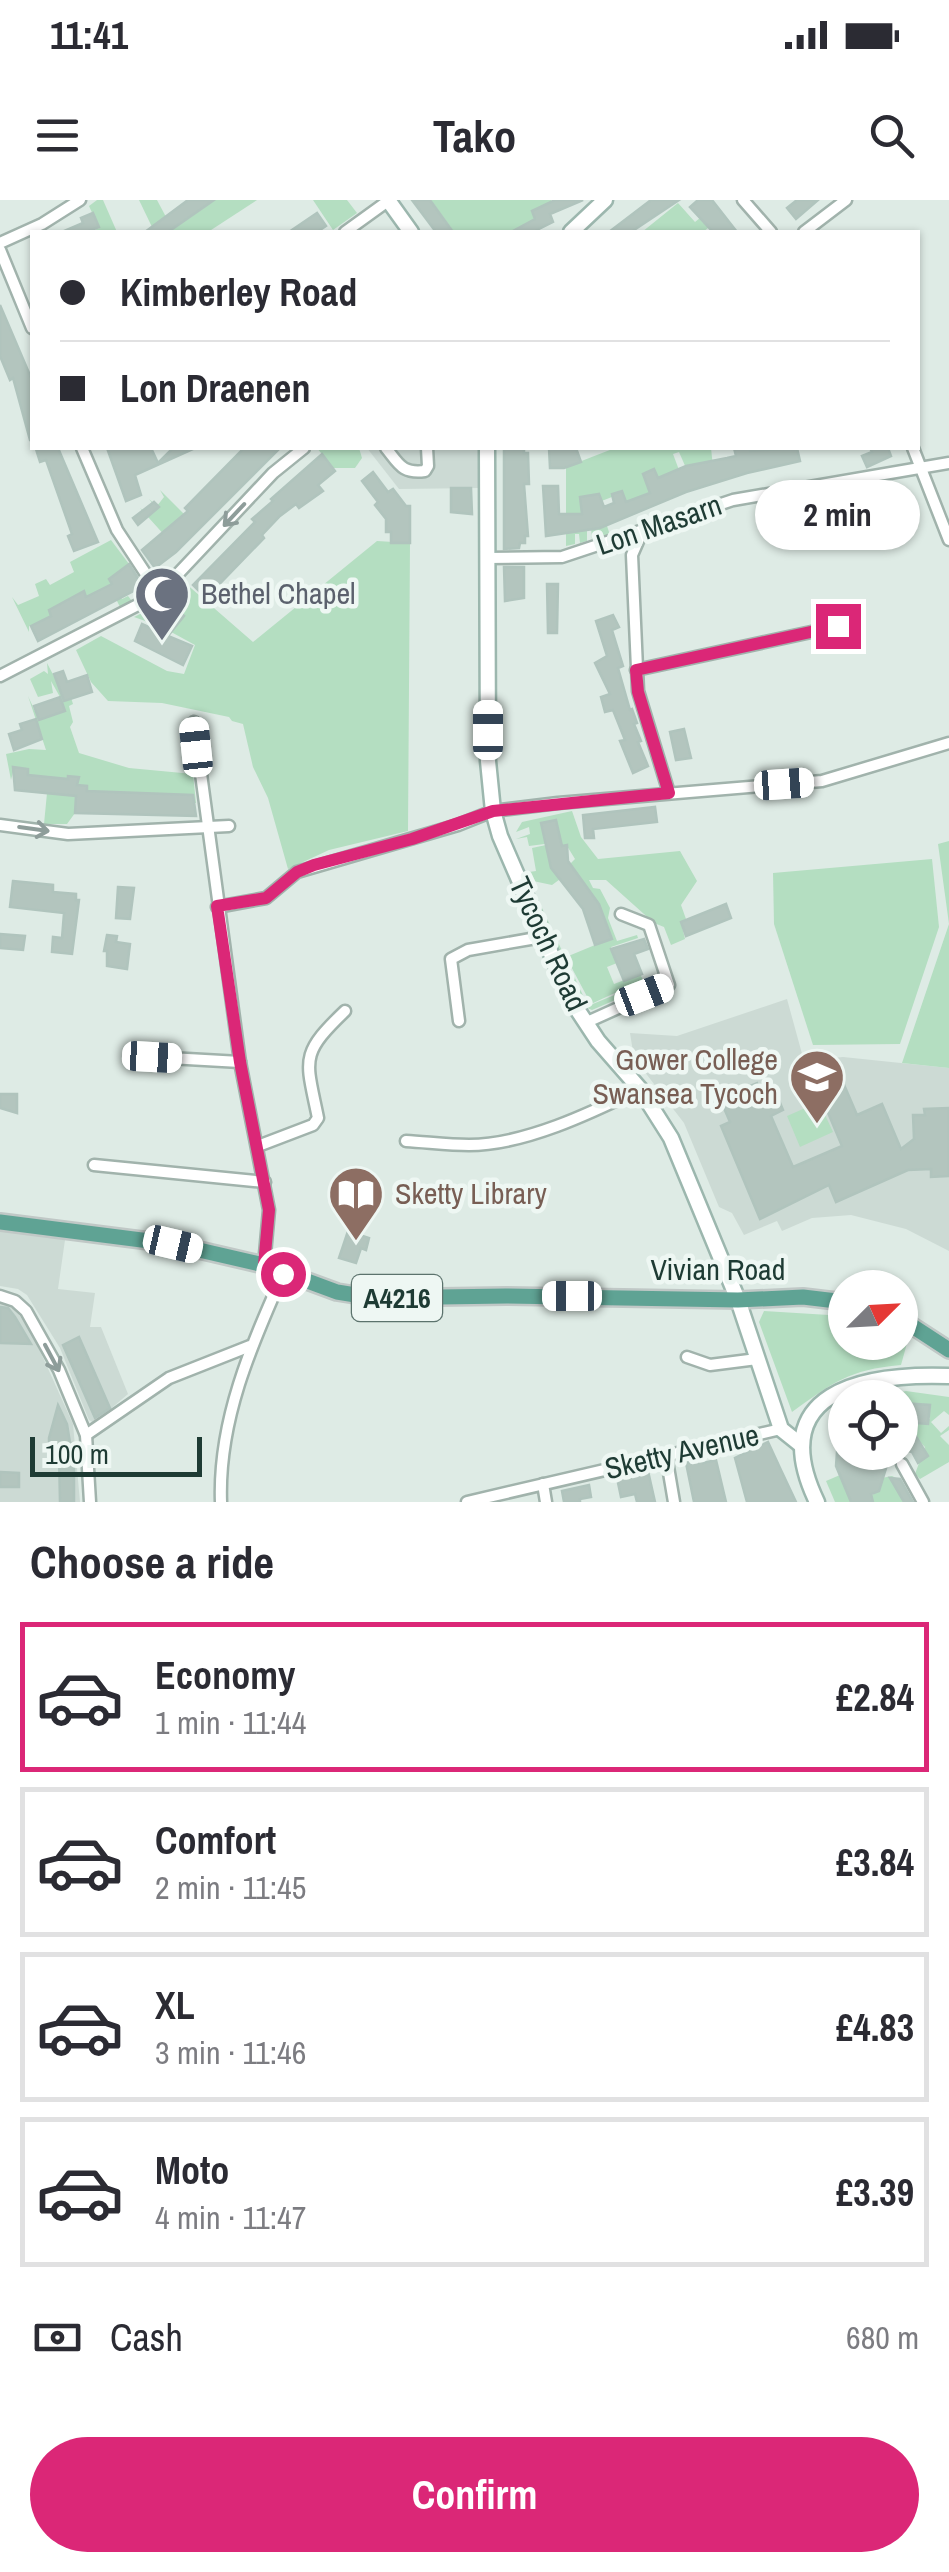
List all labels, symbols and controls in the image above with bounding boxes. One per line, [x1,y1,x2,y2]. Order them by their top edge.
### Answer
text: 11:41 [50,10,128,61]
text: Tako [433,105,516,166]
icon: menu [30,108,85,163]
icon: search [864,108,919,163]
text: Kimberley Road [120,267,357,318]
text: Lon Draenen [120,363,310,414]
callout: 2 min [756,481,920,551]
street label: Lon Masarn [591,484,727,564]
text: 2 min [803,493,872,536]
one-way arrow [222,502,246,526]
mosque icon: Bethel Chapel [132,564,192,643]
place label: Bethel Chapel [201,573,356,613]
route end [816,604,861,649]
car [473,700,503,760]
car [178,716,214,778]
car [753,767,815,801]
one-way arrow [17,821,50,839]
street label: Tycoch Road [500,870,597,1017]
car [611,970,677,1020]
place label: Gower College Swansea Tycoch [592,1039,778,1113]
car [121,1040,183,1074]
school or university icon: Gower College Swansea Tycoch [787,1047,847,1126]
library icon: Sketty Library [326,1164,386,1243]
place label: Sketty Library [395,1173,547,1213]
car [140,1223,206,1265]
street label: Vivian Road [651,1249,785,1289]
route start [261,1252,306,1297]
north arrow [828,1270,918,1360]
map controls [828,1270,918,1470]
road number: A4216 [352,1275,442,1321]
car [542,1281,602,1311]
one-way arrow [42,1342,62,1372]
button: locate [828,1380,918,1470]
street label: Sketty Avenue [601,1414,763,1488]
scale bar [30,1432,202,1476]
text: 100 m [45,1435,109,1473]
text: Choose a ride [30,1531,274,1592]
text: Economy [155,1650,295,1701]
icon: car [35,1652,125,1742]
text: £2.84 [836,1672,914,1723]
text: 1 min · 11:44 [155,1701,306,1744]
text: Comfort [155,1815,276,1866]
icon: car [35,1817,125,1907]
text: £3.84 [836,1837,914,1888]
text: 2 min · 11:45 [155,1866,306,1909]
text: XL [155,1980,195,2031]
icon: car [35,1982,125,2072]
text: £4.83 [836,2002,914,2053]
text: 3 min · 11:46 [155,2031,306,2074]
text: Moto [155,2145,229,2196]
icon: car [35,2147,125,2237]
text: £3.39 [836,2167,914,2218]
text: 4 min · 11:47 [155,2196,306,2239]
icon: cash [30,2310,85,2365]
text: Cash [110,2312,183,2363]
text: 680 m [846,2316,919,2359]
button: Confirm [30,2437,919,2552]

